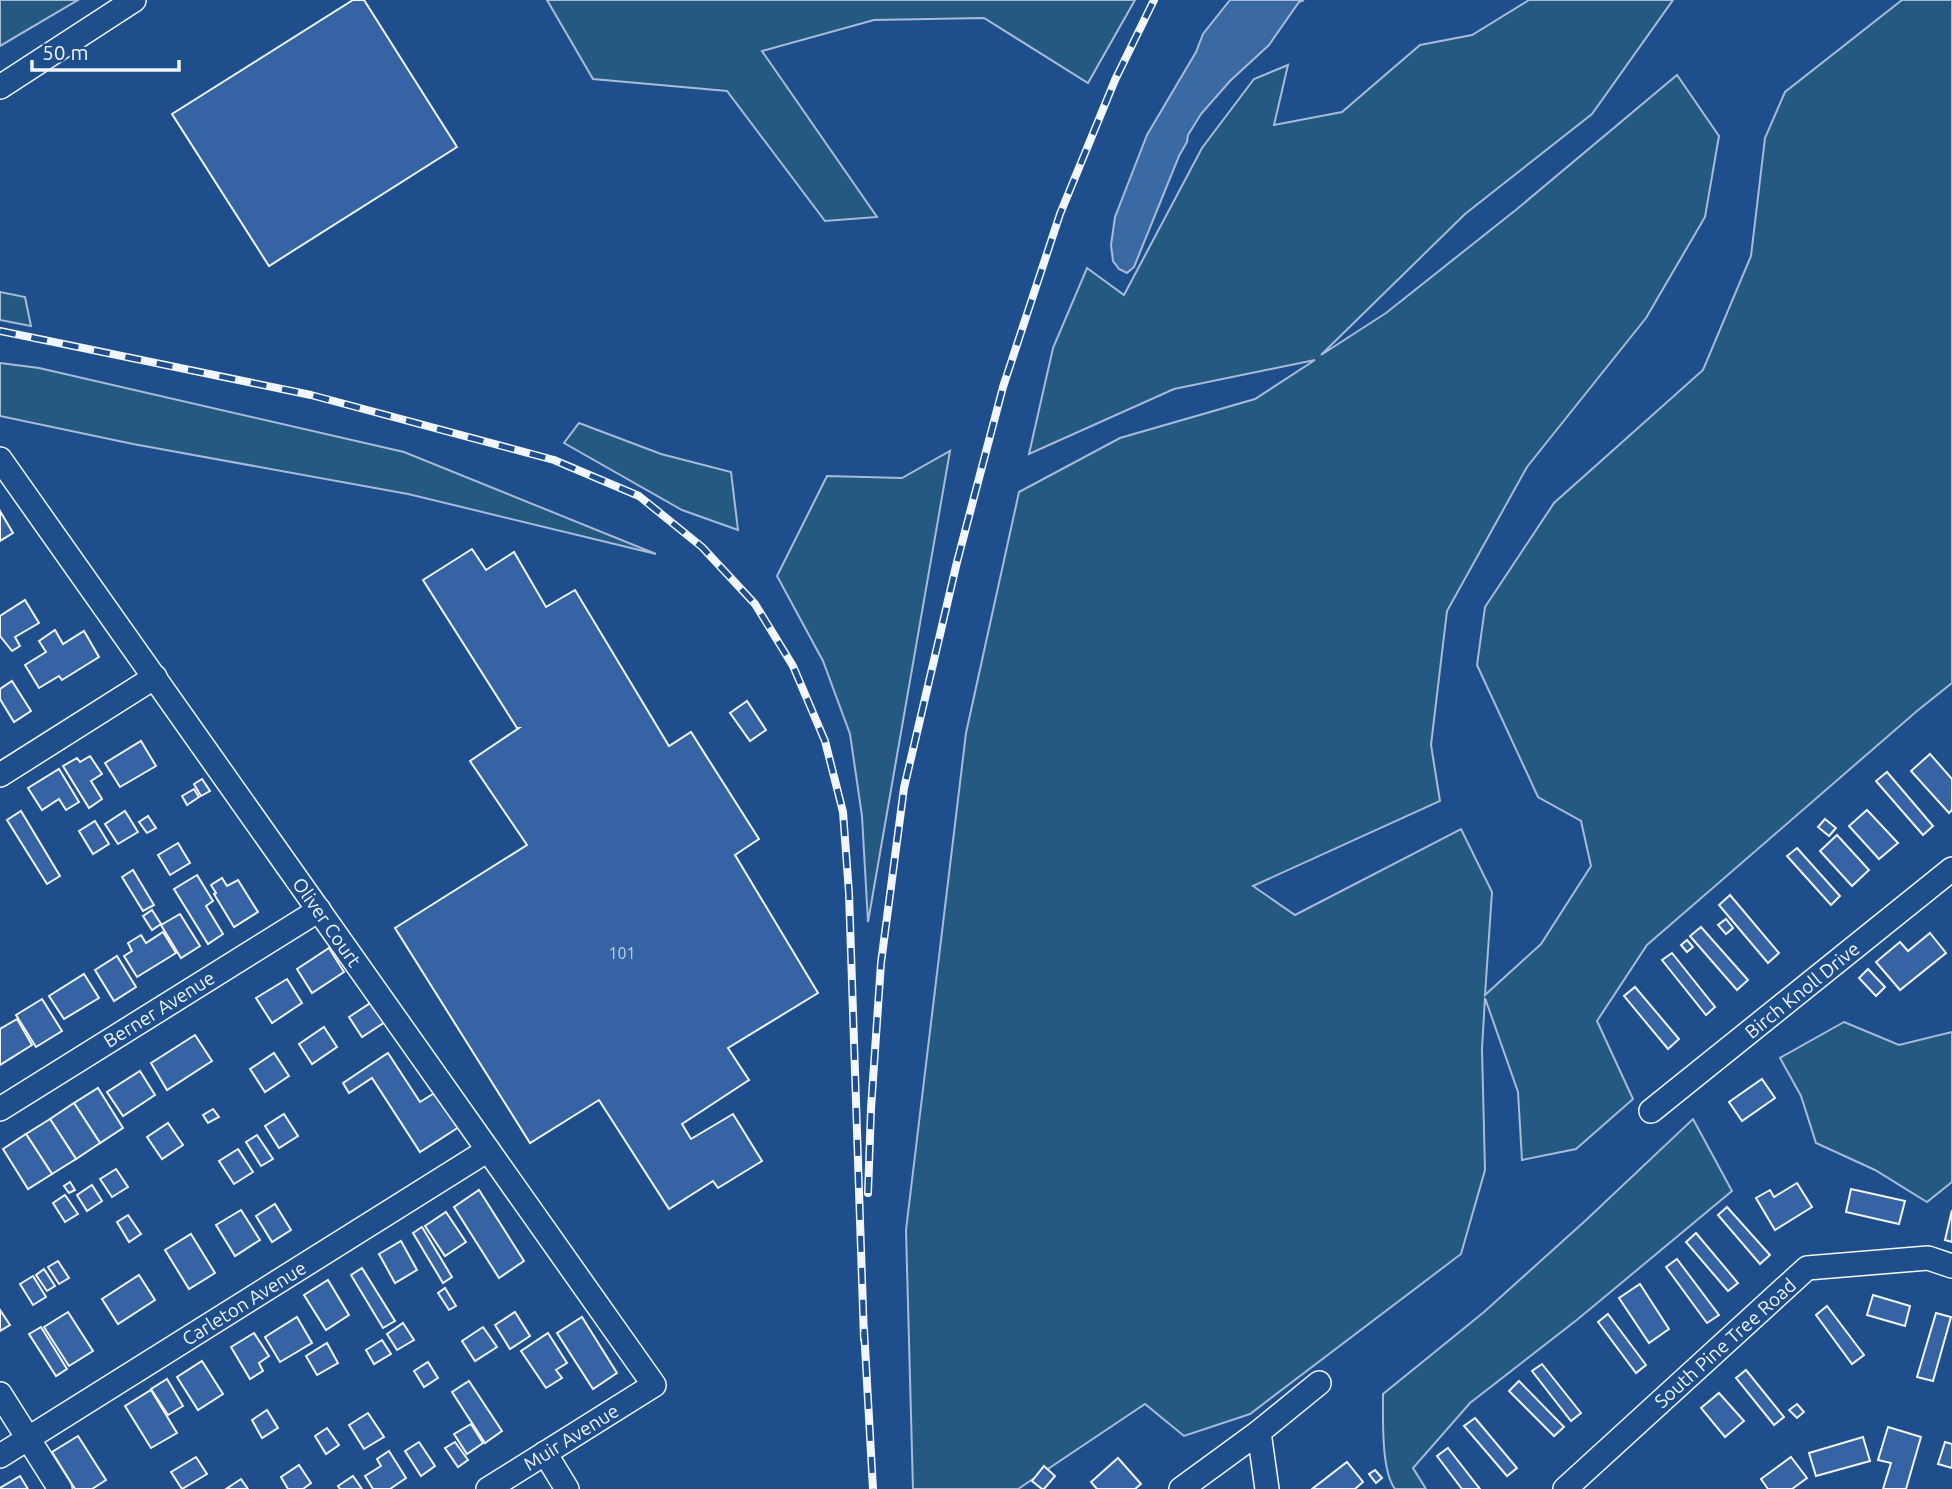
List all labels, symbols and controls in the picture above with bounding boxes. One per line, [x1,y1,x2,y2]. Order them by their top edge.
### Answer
scale bar [32,28,178,72]
text: 50 m [42,40,89,64]
street label: Oliver Court [288,873,366,971]
street label: Birch Knoll Drive [1740,937,1864,1043]
house number: 101 [608,944,636,962]
street label: Berner Avenue [99,966,219,1052]
street label: Carleton Avenue [178,1256,310,1350]
street label: South Pine Tree Road [1650,1274,1800,1412]
street label: Muir Avenue [520,1399,622,1475]

